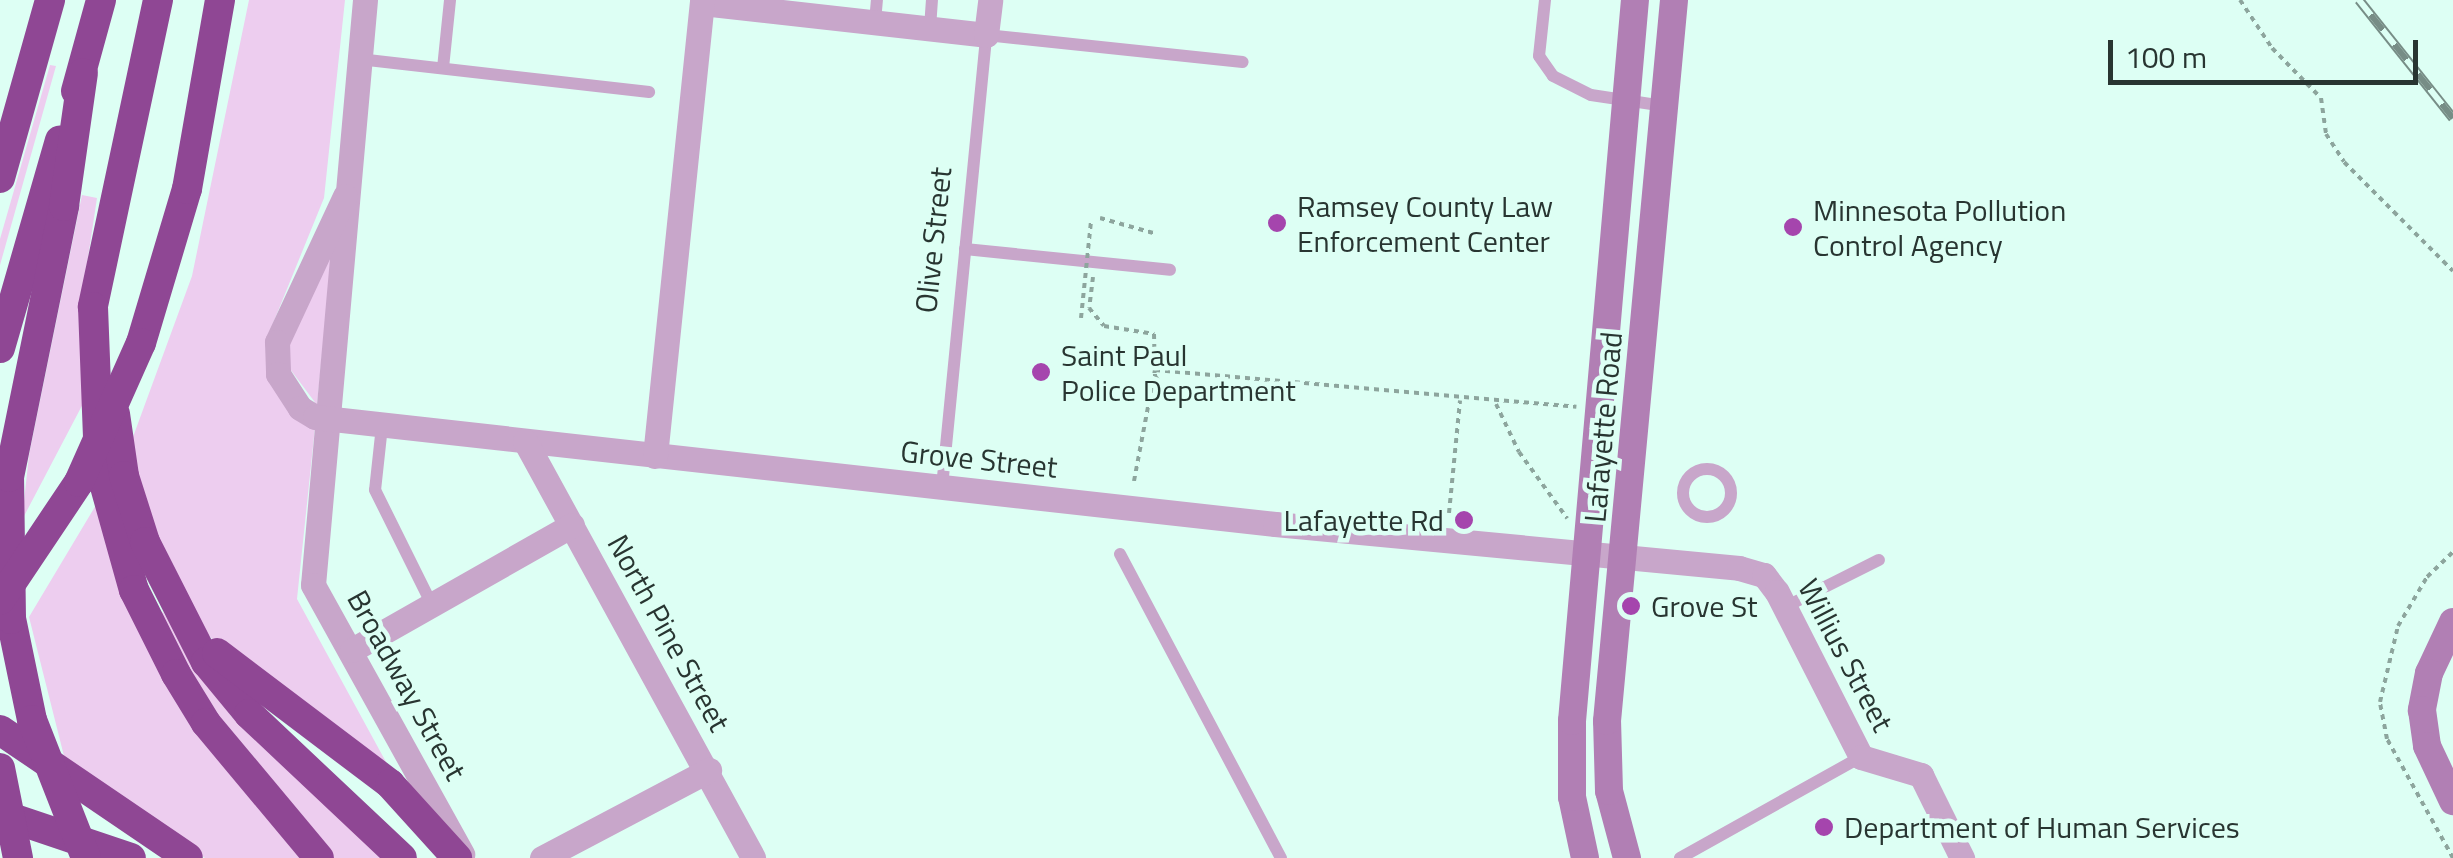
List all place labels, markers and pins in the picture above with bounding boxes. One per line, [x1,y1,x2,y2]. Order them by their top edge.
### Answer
place label: Ramsey County Law Enforcement Center [1297,188,1553,258]
place label: Minnesota Pollution Control Agency [1813,192,2066,262]
marker: Ramsey County Law Enforcement Center [1266,212,1288,234]
marker: Minnesota Pollution Control Agency [1782,216,1804,238]
place label: Saint Paul Police Department [1061,337,1296,408]
marker: Saint Paul Police Department [1030,361,1052,383]
place label: Lafayette Rd [1284,502,1444,538]
marker: Lafayette Rd [1453,509,1475,531]
place label: Grove St [1651,588,1758,624]
marker: Grove St [1620,595,1642,617]
place label: Department of Human Services [1844,809,2240,845]
marker: Department of Human Services [1813,816,1835,838]

